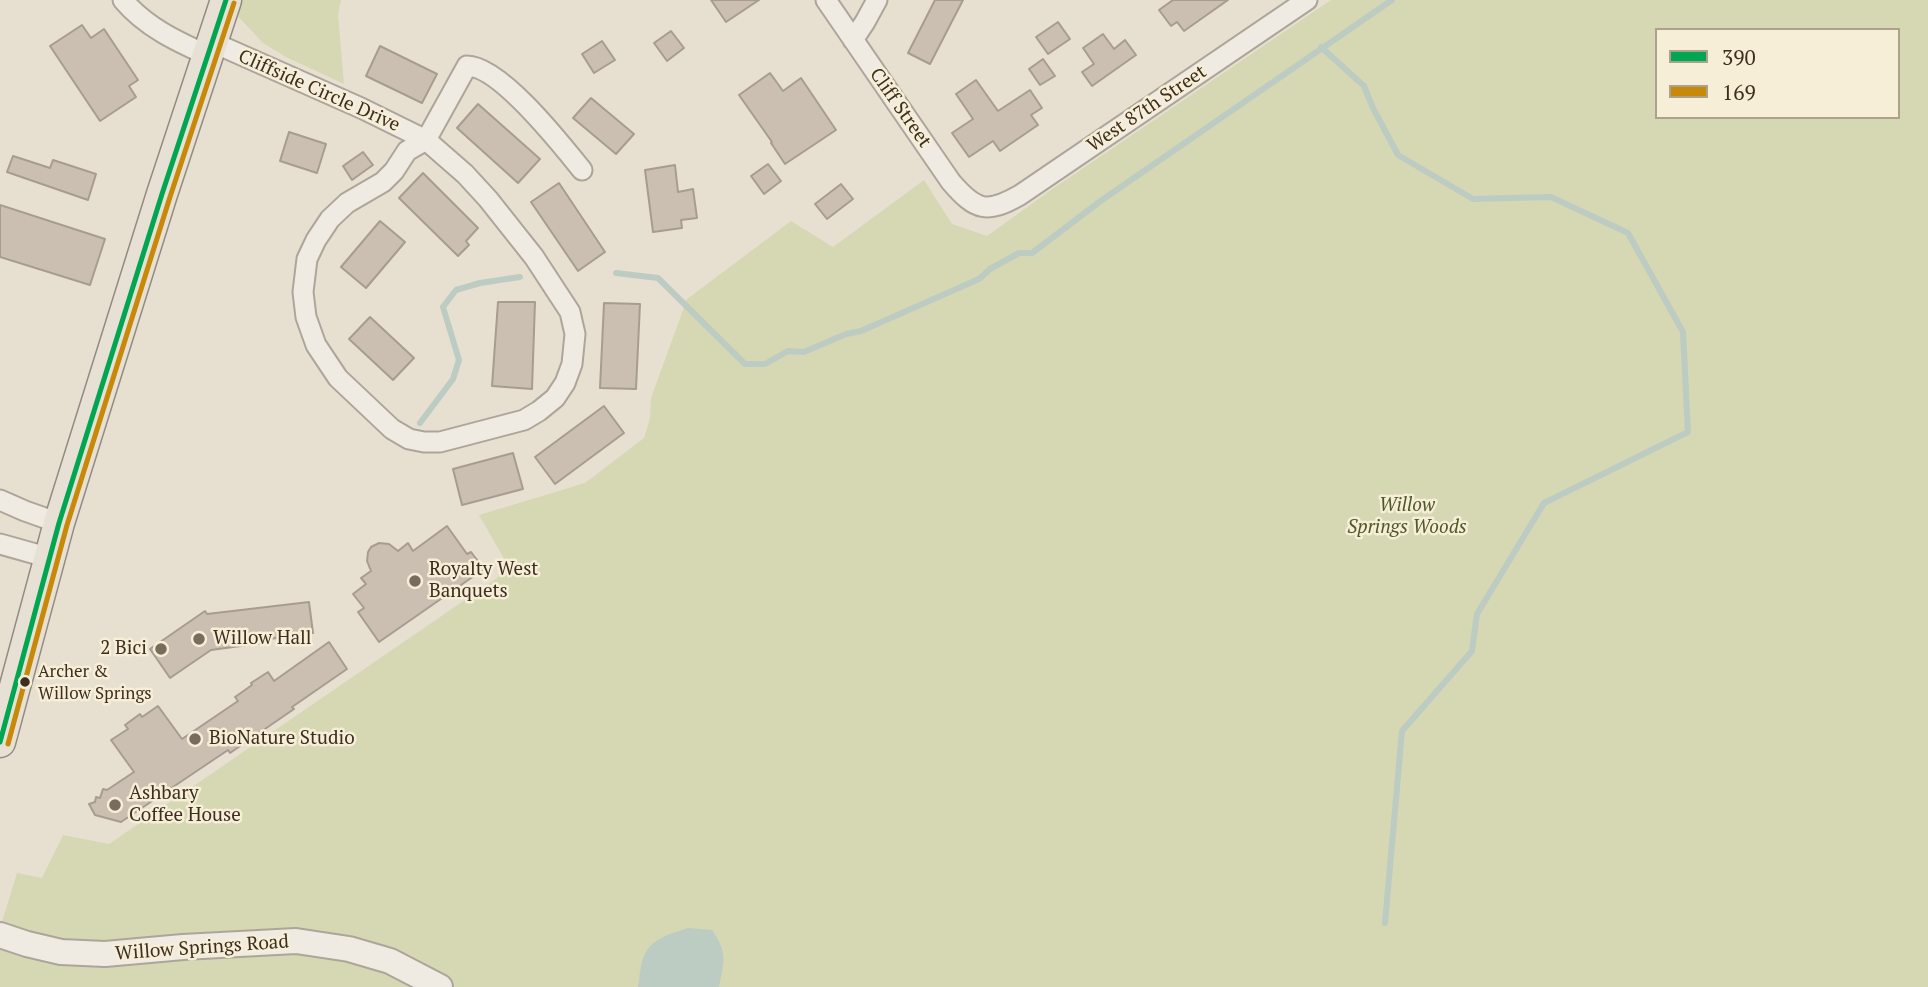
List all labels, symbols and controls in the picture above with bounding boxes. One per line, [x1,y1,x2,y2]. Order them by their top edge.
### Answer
legend [1655,28,1900,119]
text: 390 [1722,43,1756,71]
street label: Cliffside Circle Drive [235,45,403,137]
street label: West 87th Street [1083,61,1211,157]
street label: Cliff Street [864,64,936,152]
text: 169 [1722,78,1756,106]
park label: Willow Springs Woods [1347,495,1467,539]
place label: Royalty West Banquets [429,559,538,603]
marker: Royalty West Banquets [407,573,423,589]
place label: Willow Hall [213,628,311,650]
marker: Willow Hall [191,631,207,647]
place label: 2 Bici [100,638,147,660]
marker: 2 Bici [153,641,169,657]
place label: Archer & Willow Springs [38,662,152,702]
marker: Archer & Willow Springs [18,675,32,689]
place label: BioNature Studio [209,728,355,750]
marker: BioNature Studio [187,731,203,747]
place label: Ashbary Coffee House [129,783,241,827]
marker: Ashbary Coffee House [107,797,123,813]
street label: Willow Springs Road [114,931,290,965]

